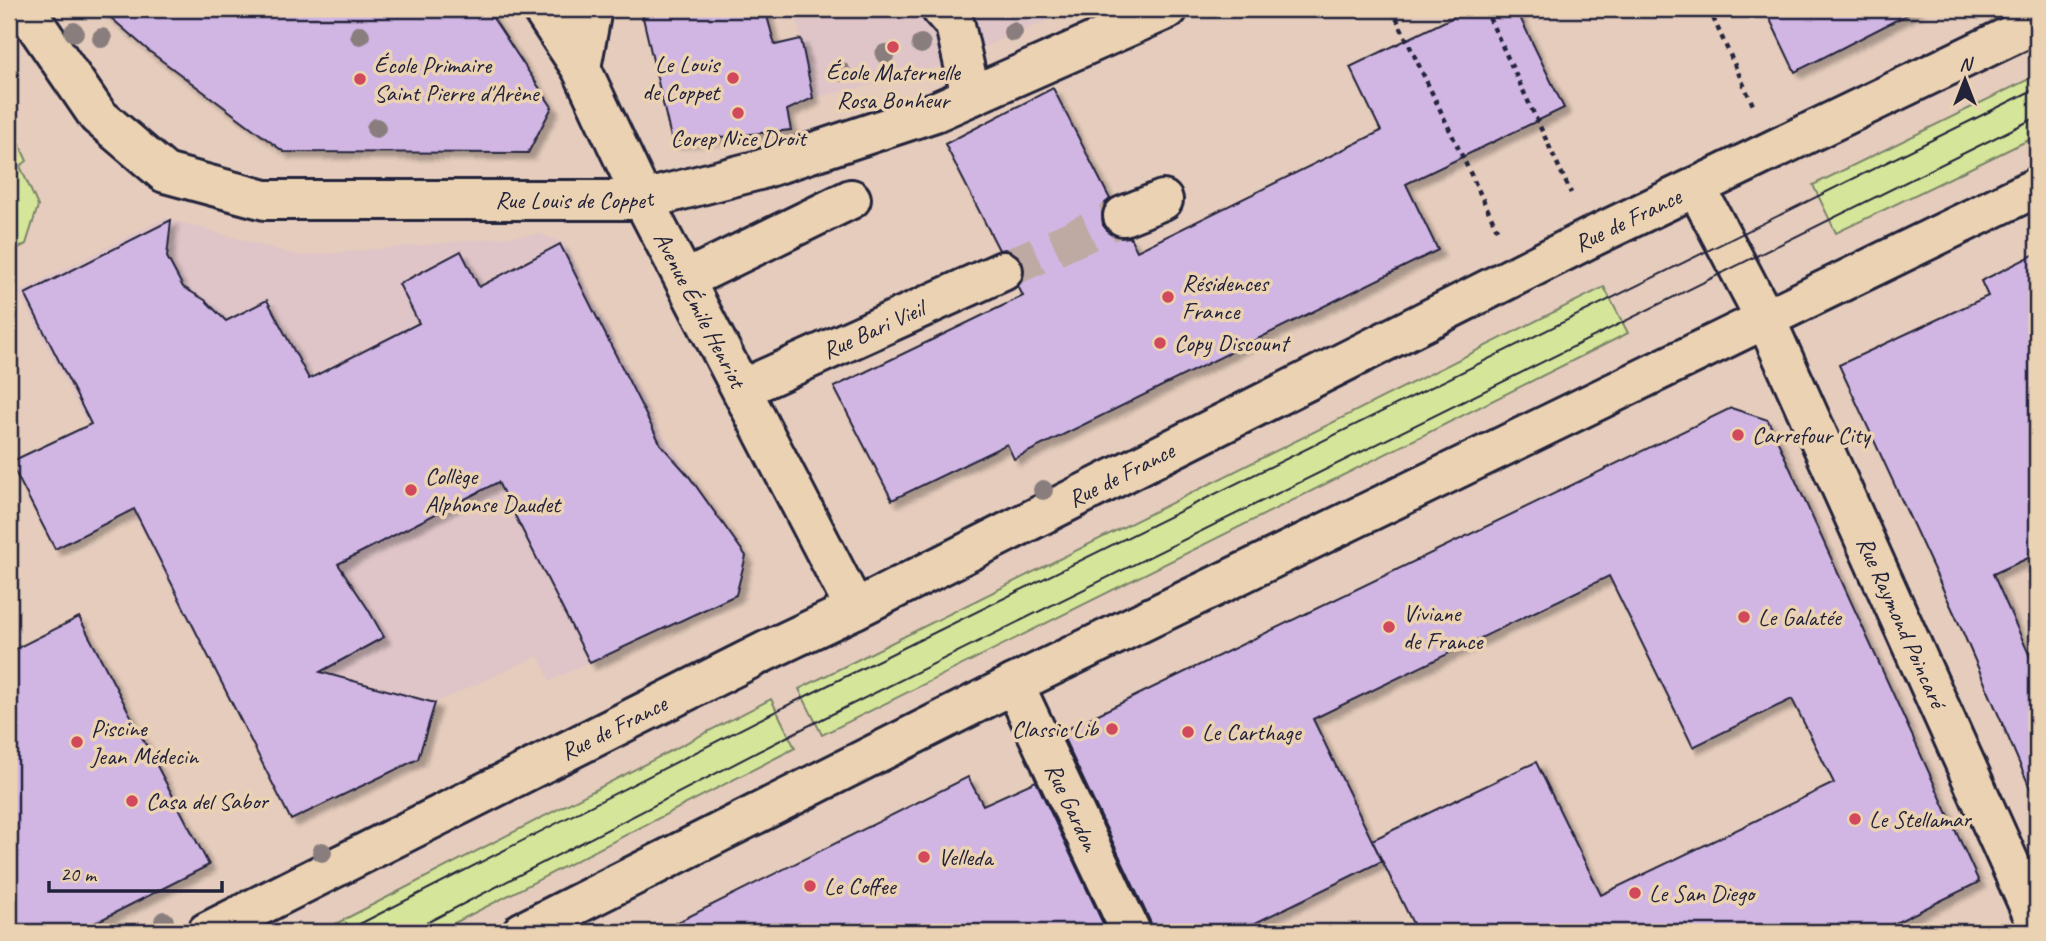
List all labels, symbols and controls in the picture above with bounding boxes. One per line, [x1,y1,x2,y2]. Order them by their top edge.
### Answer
marker: École Maternelle Rosa Bonheur [885,39,901,55]
north arrow [1930,46,2000,116]
place label: Le Louis de Coppet [642,49,722,107]
place label: École Primaire Saint Pierre d'Arène [374,50,541,108]
text: N [1959,52,1974,76]
place label: École Maternelle Rosa Bonheur [826,57,962,115]
marker: Le Louis de Coppet [725,70,741,86]
marker: École Primaire Saint Pierre d'Arène [352,71,368,87]
marker: Corep Nice Droit [730,105,746,121]
place label: Corep Nice Droit [670,123,808,153]
street label: Rue de France [1569,181,1688,259]
street label: Rue Louis de Coppet [495,183,658,215]
street label: Avenue Émile Henriot [647,226,754,395]
place label: Résidences France [1182,268,1270,326]
marker: Résidences France [1160,289,1176,305]
street label: Rue Bari Vieil [818,292,932,366]
place label: Copy Discount [1174,328,1291,358]
marker: Copy Discount [1152,335,1168,351]
place label: Carrefour City [1752,420,1871,450]
marker: Carrefour City [1730,427,1746,443]
street label: Rue de France [1063,434,1181,514]
place label: Collège Alphonse Daudet [425,461,562,519]
marker: Collège Alphonse Daudet [403,482,419,498]
street label: Rue Raymond Poincaré [1850,532,1955,716]
place label: Viviane de France [1403,598,1485,656]
place label: Le Galatée [1758,602,1843,632]
marker: Le Galatée [1736,609,1752,625]
marker: Viviane de France [1381,619,1397,635]
street label: Rue de France [555,687,674,767]
place label: Piscine Jean Médecin [90,713,199,771]
place label: Classic Lib [1012,714,1100,744]
place label: Le Carthage [1202,717,1303,747]
marker: Classic Lib [1104,721,1120,737]
marker: Le Carthage [1180,724,1196,740]
marker: Piscine Jean Médecin [69,734,85,750]
street label: Rue Gardon [1038,758,1106,857]
place label: Casa del Sabor [146,786,270,816]
marker: Casa del Sabor [124,793,140,809]
place label: Le Stellamar [1869,804,1973,834]
marker: Le Stellamar [1847,811,1863,827]
place label: Velleda [938,842,994,872]
marker: Velleda [916,849,932,865]
scale bar [49,850,222,894]
text: 20 m [60,861,98,887]
place label: Le Coffee [824,871,898,901]
marker: Le Coffee [802,878,818,894]
place label: Le San Diego [1649,878,1756,908]
marker: Le San Diego [1627,885,1643,901]

